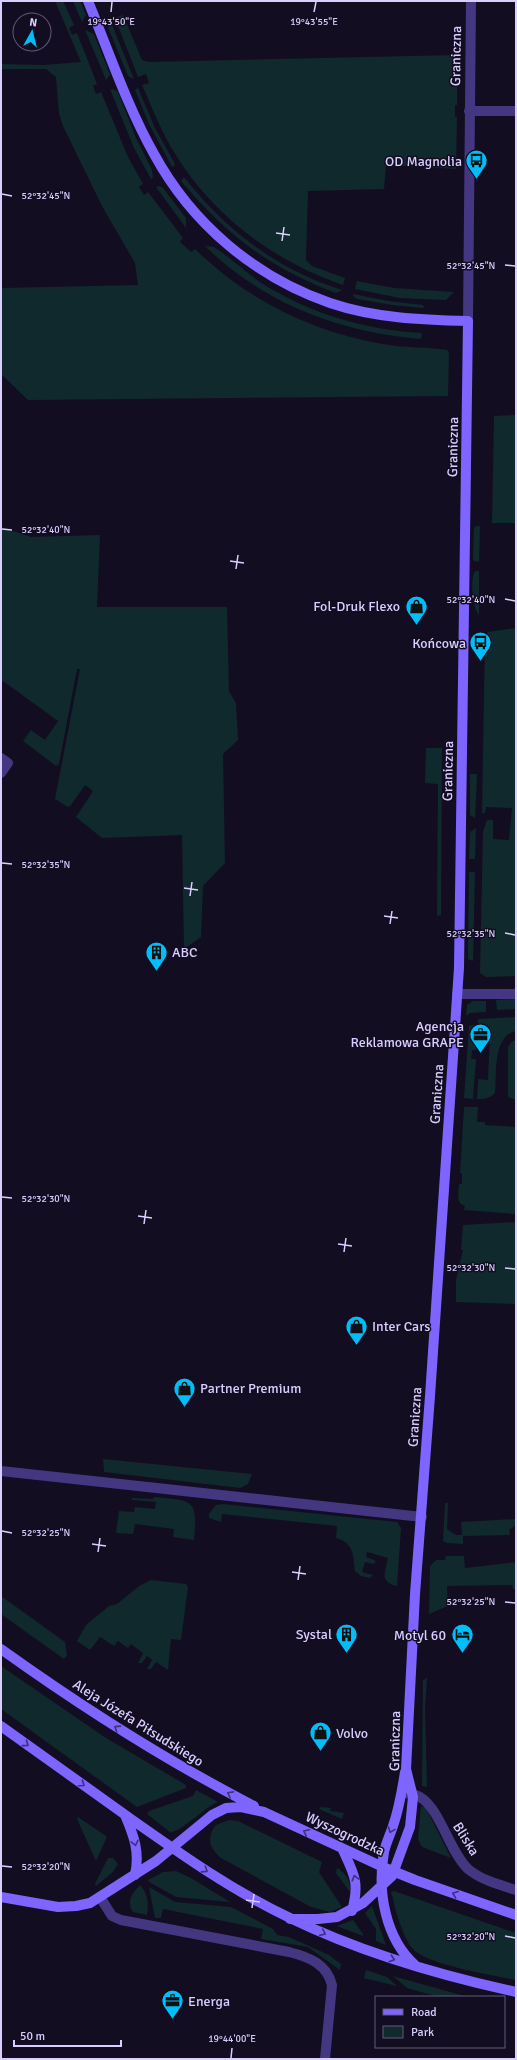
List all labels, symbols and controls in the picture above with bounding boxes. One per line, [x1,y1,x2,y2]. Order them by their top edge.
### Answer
north arrow [12,12,52,52]
text: N [29,16,38,30]
text: 19°43'50"E [87,16,135,28]
text: 19°43'55"E [290,16,338,28]
street label: Graniczna [447,26,465,86]
bus stop icon: OD Magnolia [464,148,490,181]
place label: OD Magnolia [385,153,462,170]
text: 52°32'45"N [22,190,70,202]
text: 52°32'45"N [447,260,495,272]
street label: Graniczna [444,417,462,477]
text: 52°32'40"N [22,524,70,536]
shop icon: Fol-Druk Flexo [403,593,429,626]
text: 52°32'40"N [447,594,495,606]
place label: Fol-Druk Flexo [313,598,400,615]
bus stop icon: Końcowa [468,630,494,663]
place label: Końcowa [412,635,466,652]
street label: Graniczna [439,741,457,801]
text: 52°32'35"N [22,859,70,871]
text: 52°32'35"N [447,928,495,940]
building icon: ABC [143,939,169,972]
place label: ABC [172,944,197,961]
place label: Agencja Reklamowa GRAPE [350,1018,464,1051]
office icon: Agencja Reklamowa GRAPE [467,1021,493,1054]
street label: Graniczna [426,1063,448,1125]
text: 52°32'30"N [22,1193,70,1205]
text: 52°32'30"N [447,1262,495,1274]
shop icon: Inter Cars [344,1313,370,1346]
place label: Inter Cars [372,1318,431,1335]
shop icon: Partner Premium [172,1375,198,1408]
place label: Partner Premium [200,1380,301,1397]
street label: Graniczna [404,1386,426,1448]
text: 52°32'25"N [22,1527,70,1539]
text: 52°32'25"N [447,1596,495,1608]
building icon: Systal [334,1621,360,1654]
hotel icon: Motyl 60 [449,1622,475,1655]
place label: Systal [296,1626,332,1643]
place label: Motyl 60 [394,1627,446,1644]
street label: Aleja Józefa Piłsudskiego [70,1676,206,1770]
street label: Graniczna [386,1711,404,1771]
shop icon: Volvo [308,1720,334,1753]
place label: Volvo [336,1725,368,1742]
one-way arrow [115,1726,122,1733]
one-way arrow [21,1739,28,1746]
one-way arrow [78,1780,85,1787]
one-way arrow [226,1791,234,1799]
street label: Wyszogrodzka [303,1808,387,1860]
street label: Bliska [449,1819,483,1859]
one-way arrow [387,1826,396,1833]
one-way arrow [303,1829,311,1837]
one-way arrow [131,1840,139,1846]
text: 52°32'20"N [22,1861,70,1873]
one-way arrow [201,1866,208,1873]
one-way arrow [351,1875,359,1882]
one-way arrow [451,1891,458,1899]
one-way arrow [318,1928,326,1936]
text: 52°32'20"N [447,1931,495,1943]
one-way arrow [388,1955,395,1963]
office icon: Energa [160,1988,186,2021]
place label: Energa [188,1993,230,2010]
legend [375,1996,505,2048]
text: Road [411,2005,437,2020]
scale bar [14,2022,121,2048]
text: Park [411,2025,434,2040]
text: 50 m [20,2029,45,2044]
text: 19°44'00"E [208,2033,256,2045]

